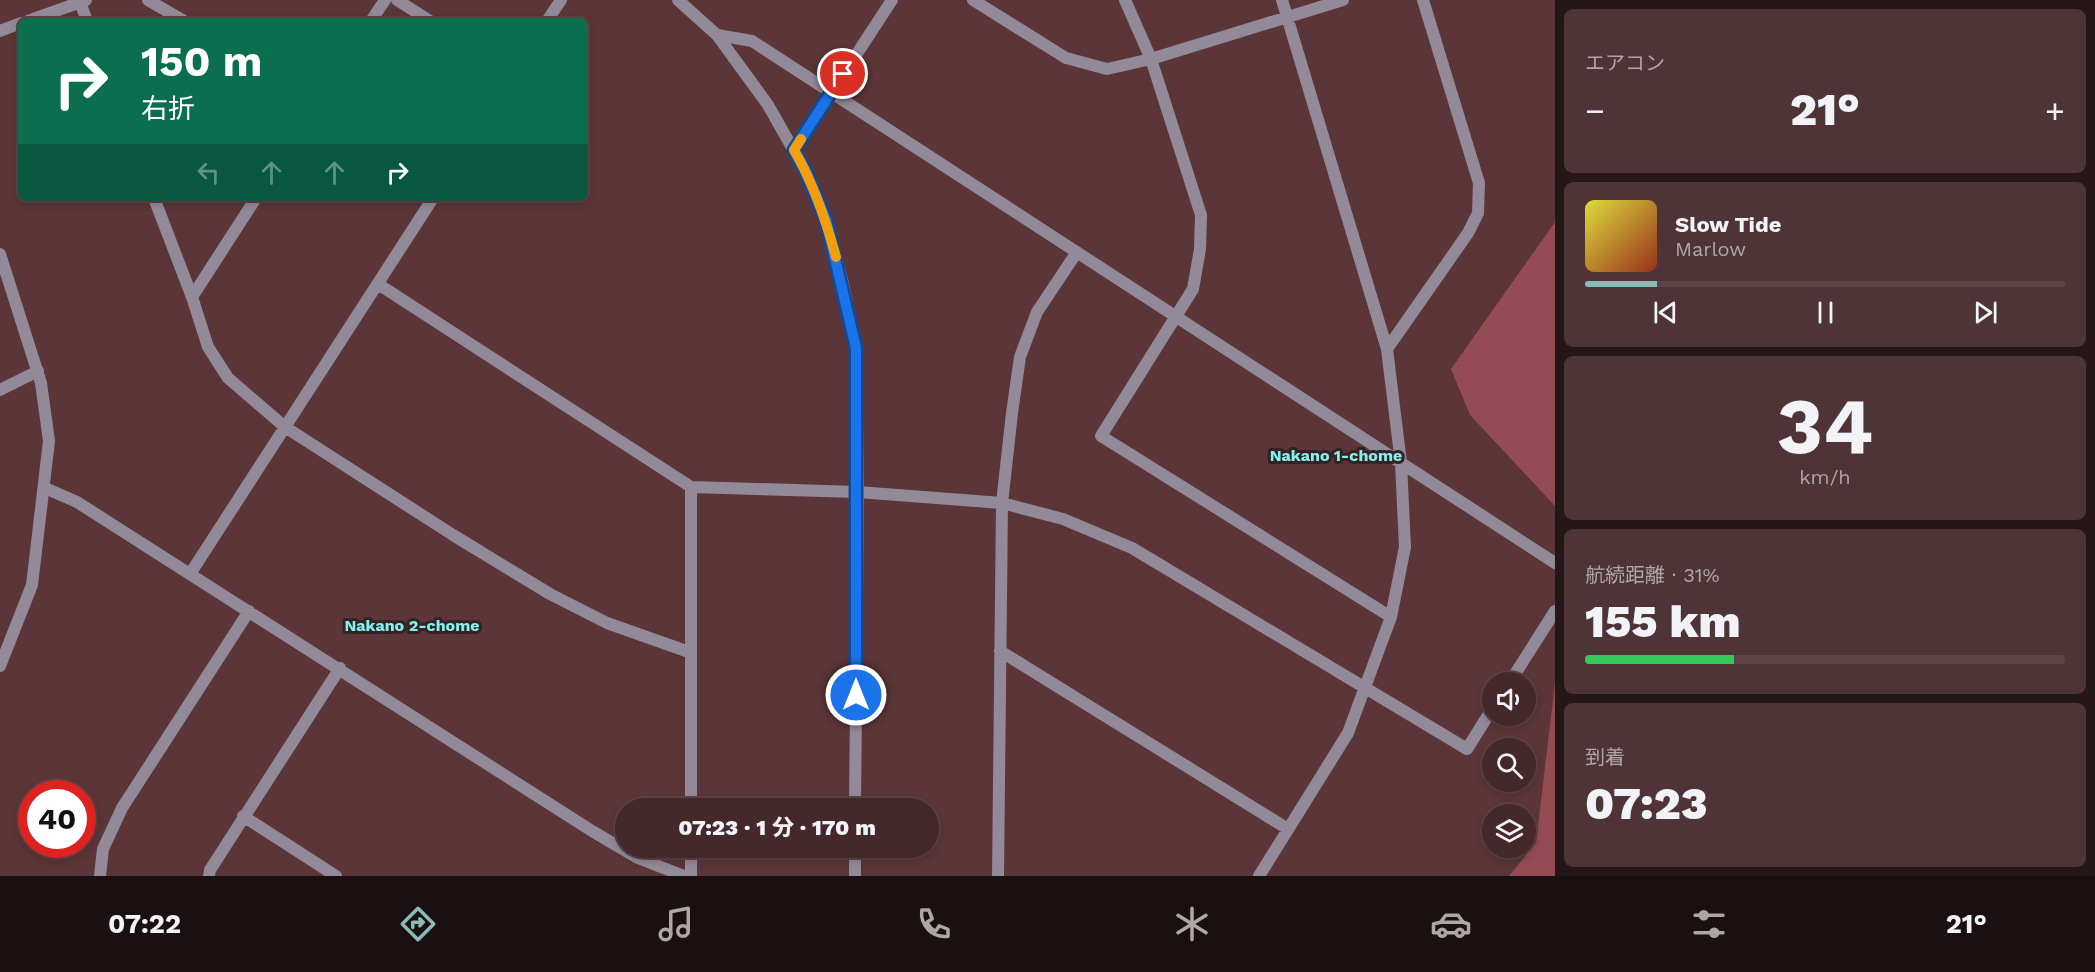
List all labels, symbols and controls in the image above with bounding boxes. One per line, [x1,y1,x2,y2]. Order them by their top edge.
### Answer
text: 150 m [141,37,262,86]
icon: right [42,42,120,120]
pin [817,48,868,99]
text: エアコン [1585,51,1665,75]
icon: arrive [826,57,859,90]
text: 21° [1790,83,1860,136]
text: − [1585,91,1605,130]
text: + [2045,91,2065,130]
text: 右折 [141,93,195,125]
icon: left [192,156,225,189]
icon: ahead [255,156,288,189]
icon: ahead [318,156,351,189]
icon: right [381,156,414,189]
text: Slow Tide [1675,212,1782,237]
text: Marlow [1675,237,1746,261]
icon: previous [1649,296,1682,329]
icon: pause [1809,296,1842,329]
icon: next [1969,296,2002,329]
text: 34 [1777,380,1873,472]
district label: Nakano 1-chome [1270,446,1402,465]
text: km/h [1799,465,1851,489]
text: 航続距離 · 31% [1585,563,1720,587]
text: 155 km [1585,595,1741,648]
district label: Nakano 2-chome [344,616,480,635]
position arrow [824,663,888,727]
map controls [1482,672,1536,858]
button: sound [1482,672,1536,726]
button: search [1482,738,1536,792]
text: 到着 [1585,745,1625,769]
text: 07:23 [1585,777,1708,830]
speed limit sign: 40 [18,780,96,858]
button: layers [1482,804,1536,858]
text: 07:23 · 1 分 · 170 m [678,815,876,840]
icon: directions [397,903,439,945]
icon: music [655,903,697,945]
icon: phone [913,903,955,945]
icon: climate [1171,903,1213,945]
icon: car [1430,903,1472,945]
icon: filters [1688,903,1730,945]
text: 07:22 [108,908,181,940]
text: 21° [1946,908,1987,940]

